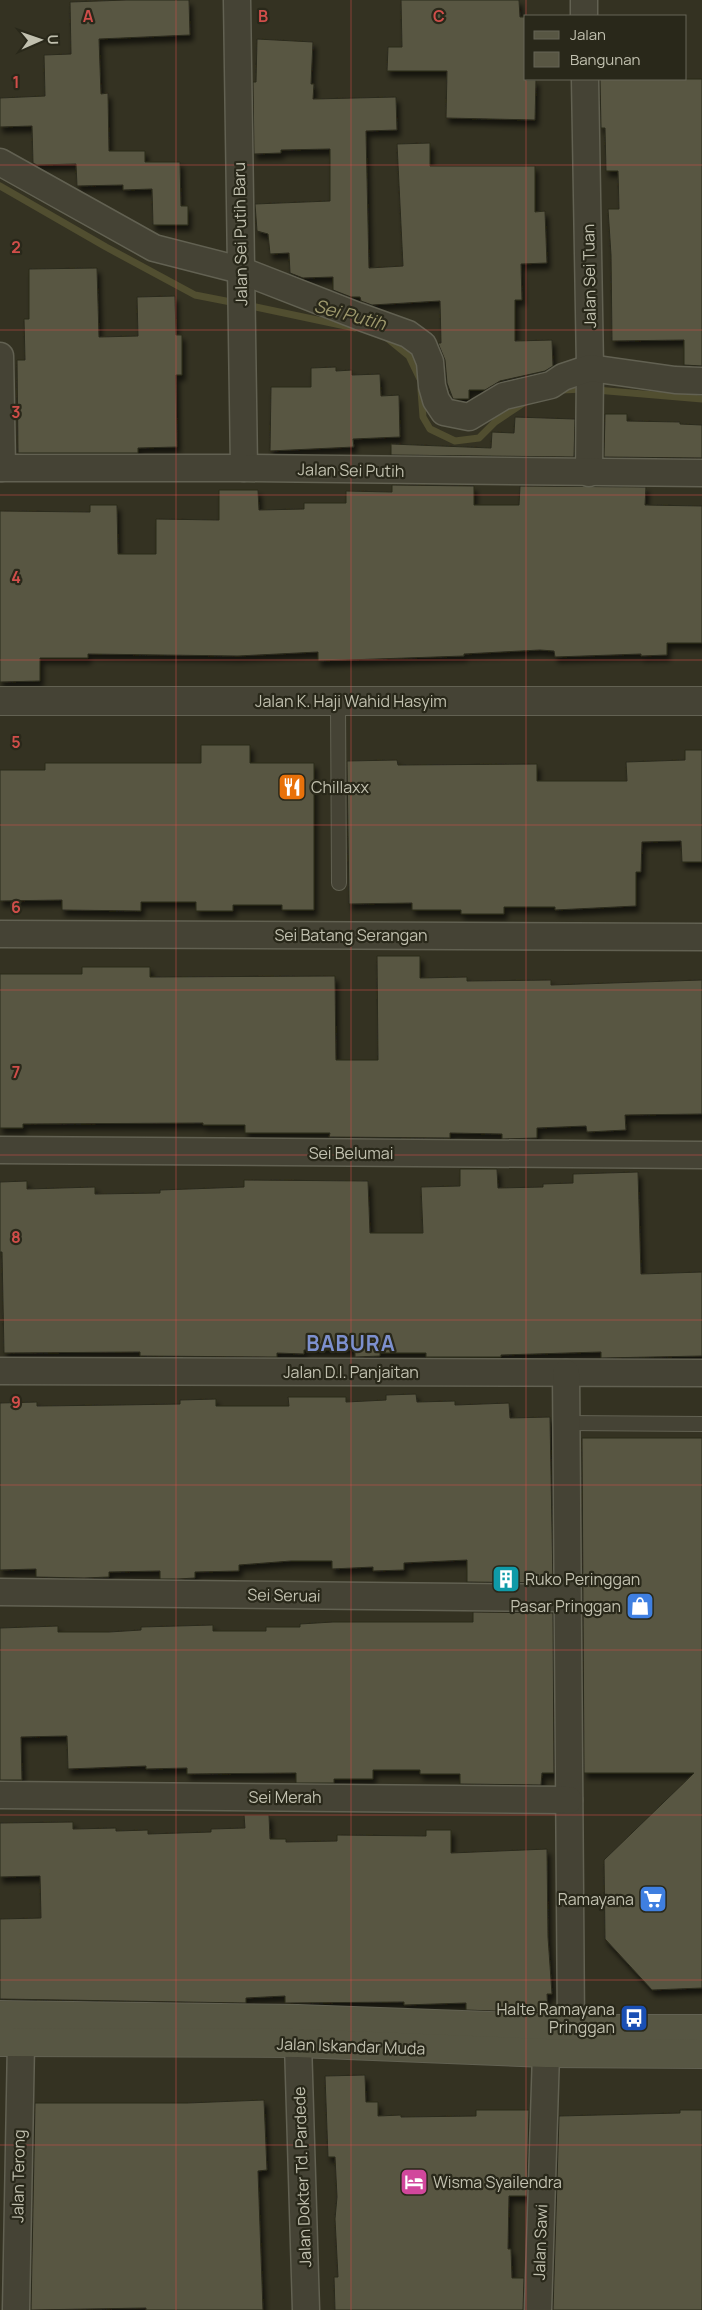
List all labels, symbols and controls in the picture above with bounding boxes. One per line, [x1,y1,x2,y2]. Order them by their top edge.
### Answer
text: A [83,5,94,27]
text: B [258,5,268,27]
text: C [433,5,445,27]
north arrow [15,15,65,65]
legend [524,15,687,80]
text: Jalan [570,24,606,45]
text: U [44,34,63,45]
text: Bangunan [570,49,640,70]
text: 1 [12,71,20,93]
street label: Jalan Sei Putih Baru [228,162,252,306]
street label: Jalan Sei Tuan [577,224,601,328]
text: 2 [11,236,21,258]
water label: Sei Putih [312,293,390,335]
text: 3 [11,401,21,423]
street label: Jalan Sei Putih [298,458,404,482]
text: 4 [11,566,21,588]
street label: Jalan K. Haji Wahid Hasyim [255,690,447,712]
text: 5 [11,731,21,753]
restaurant icon: Chillaxx [277,772,307,802]
place label: Chillaxx [311,776,369,798]
text: 6 [11,896,21,918]
street label: Sei Batang Serangan [274,924,428,946]
text: 7 [12,1061,20,1083]
street label: Sei Belumai [309,1142,393,1164]
text: 8 [11,1226,21,1248]
district label: BABURA [306,1329,396,1357]
street label: Jalan D.I. Panjaitan [283,1361,419,1383]
text: 9 [11,1391,21,1413]
building icon: Ruko Peringgan [491,1564,521,1594]
place label: Ruko Peringgan [525,1568,640,1590]
street label: Sei Seruai [247,1583,321,1607]
shop icon: Pasar Pringgan [625,1591,655,1621]
place label: Pasar Pringgan [511,1595,621,1617]
street label: Sei Merah [249,1786,321,1808]
supermarket icon: Ramayana [638,1884,668,1914]
place label: Ramayana [558,1888,634,1910]
place label: Halte Ramayana Pringgan [496,1998,615,2038]
bus stop icon: Halte Ramayana Pringgan [619,2003,649,2033]
street label: Jalan Iskandar Muda [276,2032,426,2060]
street label: Jalan Dokter Td. Pardede [288,2086,316,2268]
street label: Jalan Terong [6,2129,30,2223]
hotel icon: Wisma Syailendra [399,2167,429,2197]
place label: Wisma Syailendra [433,2171,562,2193]
street label: Jalan Sawi [528,2204,552,2280]

